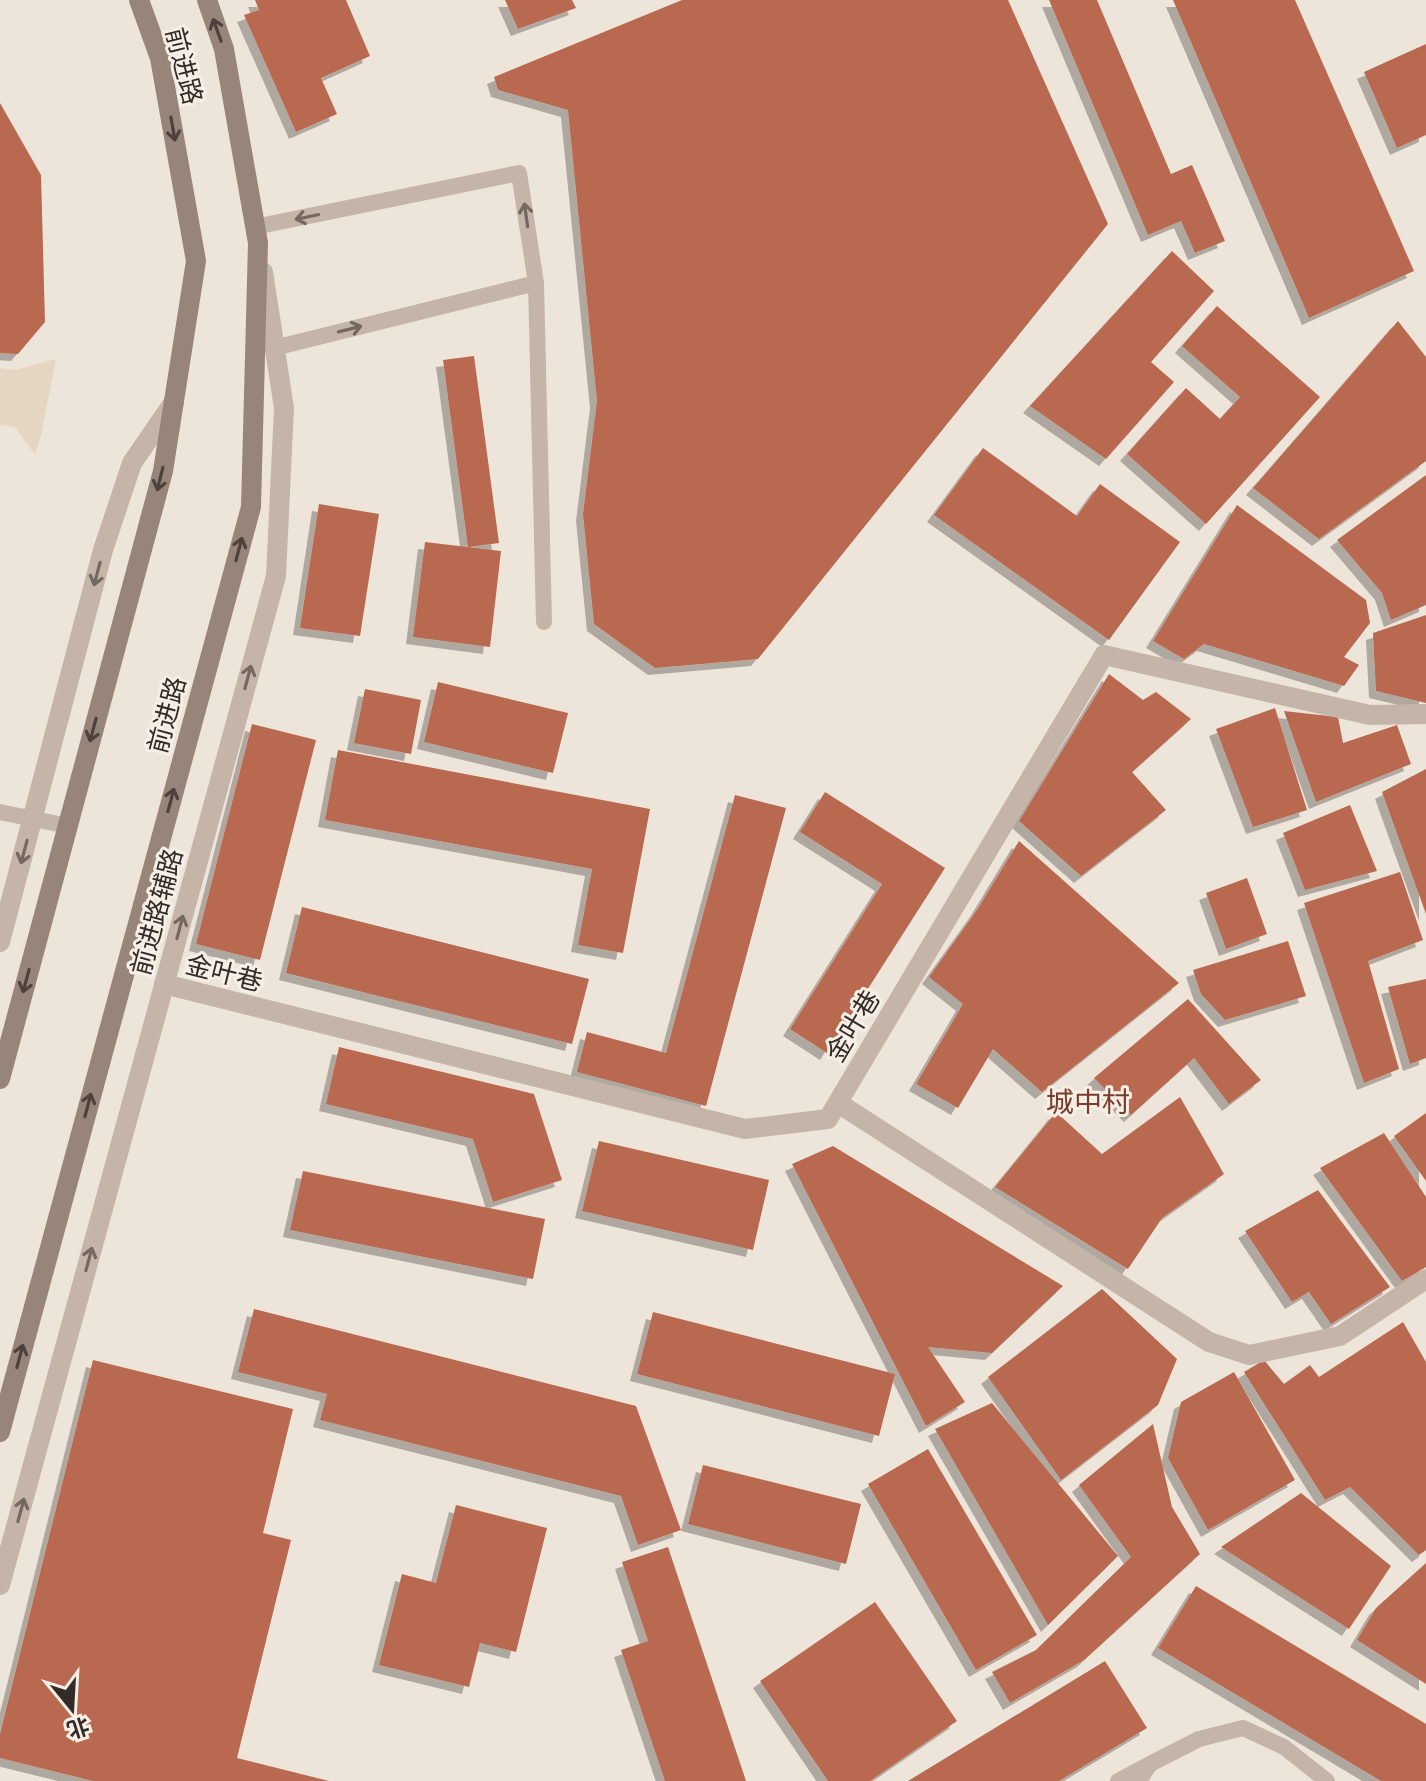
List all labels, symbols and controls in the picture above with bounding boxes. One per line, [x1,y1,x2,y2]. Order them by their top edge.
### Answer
one-way arrow [209,17,224,42]
street label: 前进路 [158,24,212,108]
one-way arrow [166,116,181,141]
one-way arrow [517,203,532,228]
one-way arrow [295,210,320,225]
one-way arrow [337,321,363,336]
one-way arrow [152,466,167,491]
one-way arrow [233,537,248,563]
one-way arrow [88,560,103,586]
one-way arrow [242,664,257,690]
street label: 前进路 [139,672,194,757]
one-way arrow [85,717,100,743]
one-way arrow [164,788,179,814]
one-way arrow [15,839,30,865]
street label: 前进路辅路 [122,844,190,979]
one-way arrow [173,915,188,941]
street label: 金叶巷 [182,945,266,999]
one-way arrow [18,968,33,994]
street label: 金叶巷 [817,983,888,1068]
district label: 城中村 [1046,1082,1130,1120]
one-way arrow [82,1093,97,1119]
one-way arrow [82,1247,97,1273]
one-way arrow [14,1344,29,1370]
one-way arrow [14,1498,29,1524]
north arrow [32,1669,112,1749]
text: 北 [63,1710,93,1746]

